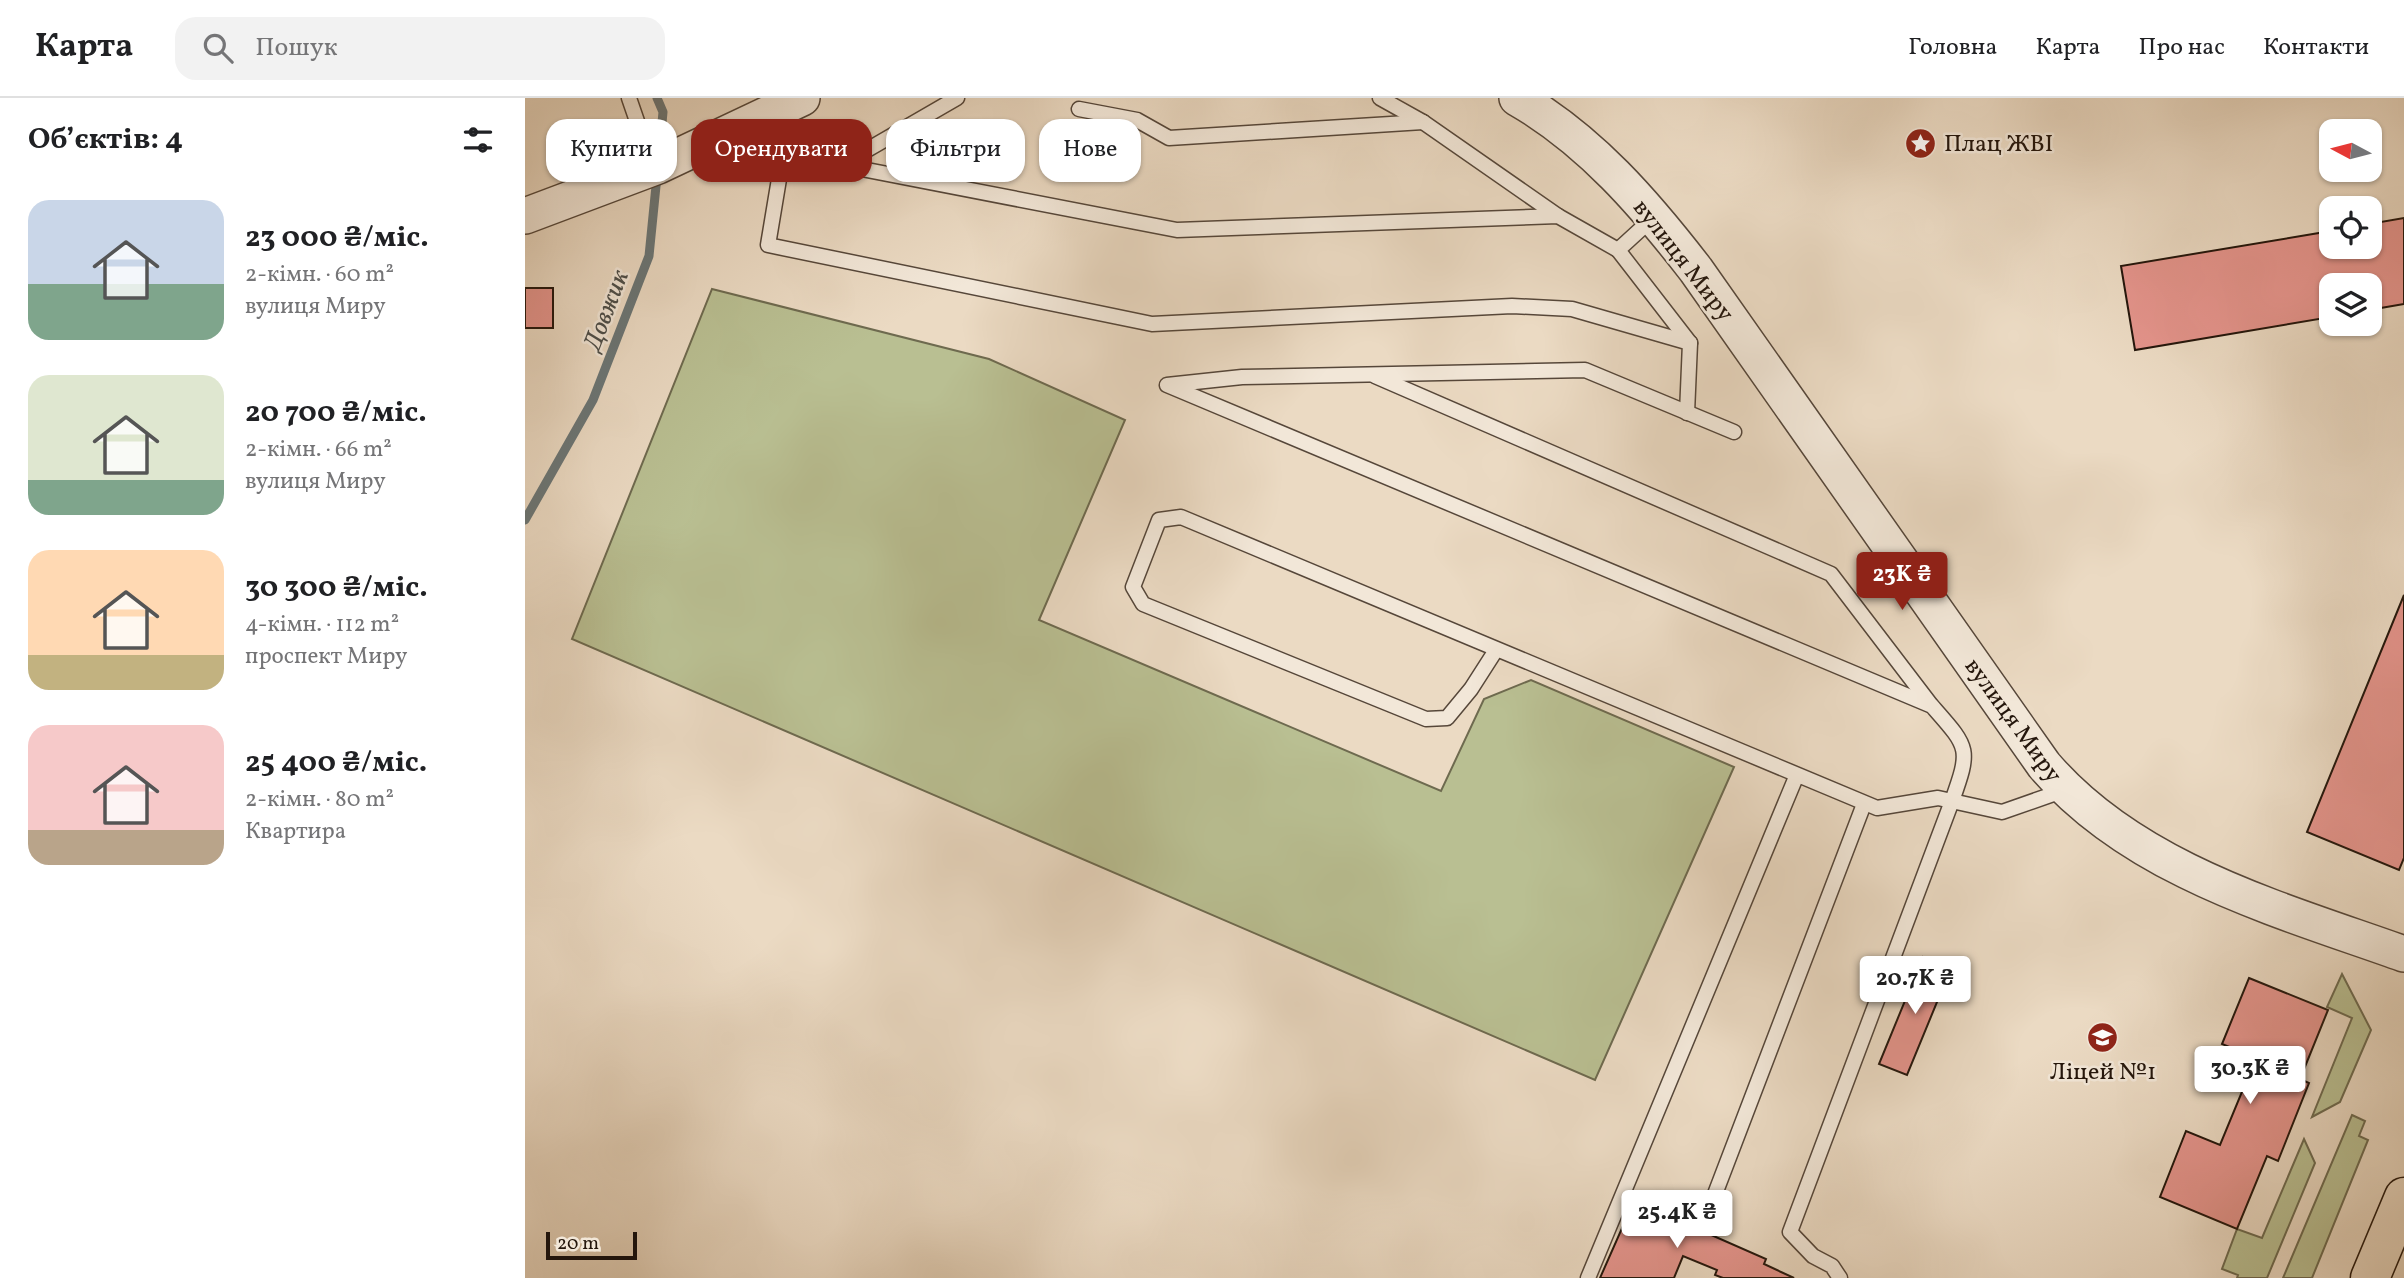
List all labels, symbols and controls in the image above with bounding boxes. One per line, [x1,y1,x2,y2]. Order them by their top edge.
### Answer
search box [175,17,665,80]
text: Карта [35,25,133,71]
icon: search [199,29,237,67]
text: Пошук [255,30,338,66]
text: Головна [1908,31,1997,65]
text: Карта [2035,31,2101,65]
text: Про нас [2139,31,2225,65]
text: Контакти [2263,31,2369,65]
text: Об’єктів: 4 [28,119,183,161]
chip: Купити [546,119,677,182]
chip: Орендувати [691,119,872,182]
chip: Фільтри [886,119,1025,182]
chip: Нове [1039,119,1141,182]
north arrow [2319,119,2382,182]
map controls [2319,119,2382,336]
icon: filters [459,121,497,159]
place icon: Плац ЖВІ [1904,126,1938,160]
place label: Плац ЖВІ [1944,128,2053,162]
street label: вулиця Миру [1624,193,1741,330]
button: locate [2319,196,2382,259]
text: 23 000 ₴/міс. [245,217,429,259]
icon: home [84,228,168,312]
text: 2-кімн. · 60 m² [245,259,394,291]
water label: Довжик [574,265,639,358]
button: layers [2319,273,2382,336]
text: вулиця Миру [245,291,386,323]
text: 20 700 ₴/міс. [245,392,427,434]
icon: home [84,403,168,487]
text: 2-кімн. · 66 m² [245,434,392,466]
text: вулиця Миру [245,466,386,498]
pin: 23K ₴ [1853,552,1951,612]
text: 23K ₴ [1872,559,1932,591]
text: 30 300 ₴/міс. [245,567,428,609]
icon: home [84,578,168,662]
text: 4-кімн. · 112 m² [245,609,399,641]
text: проспект Миру [245,641,408,673]
street label: вулиця Миру [1955,652,2069,791]
text: 25 400 ₴/міс. [245,742,427,784]
icon: home [84,753,168,837]
text: 2-кімн. · 80 m² [245,784,394,816]
text: Квартира [245,816,346,848]
pin: 20.7K ₴ [1850,956,1980,1016]
text: 20.7K ₴ [1876,963,1954,995]
school or university icon: Ліцей №1 [2086,1020,2120,1054]
pin: 30.3K ₴ [2185,1046,2315,1106]
text: 30.3K ₴ [2210,1053,2290,1085]
place label: Ліцей №1 [2050,1056,2156,1090]
pin: 25.4K ₴ [1612,1190,1742,1250]
text: 25.4K ₴ [1637,1197,1717,1229]
scale bar [546,1229,637,1261]
text: 20 m [557,1231,599,1257]

